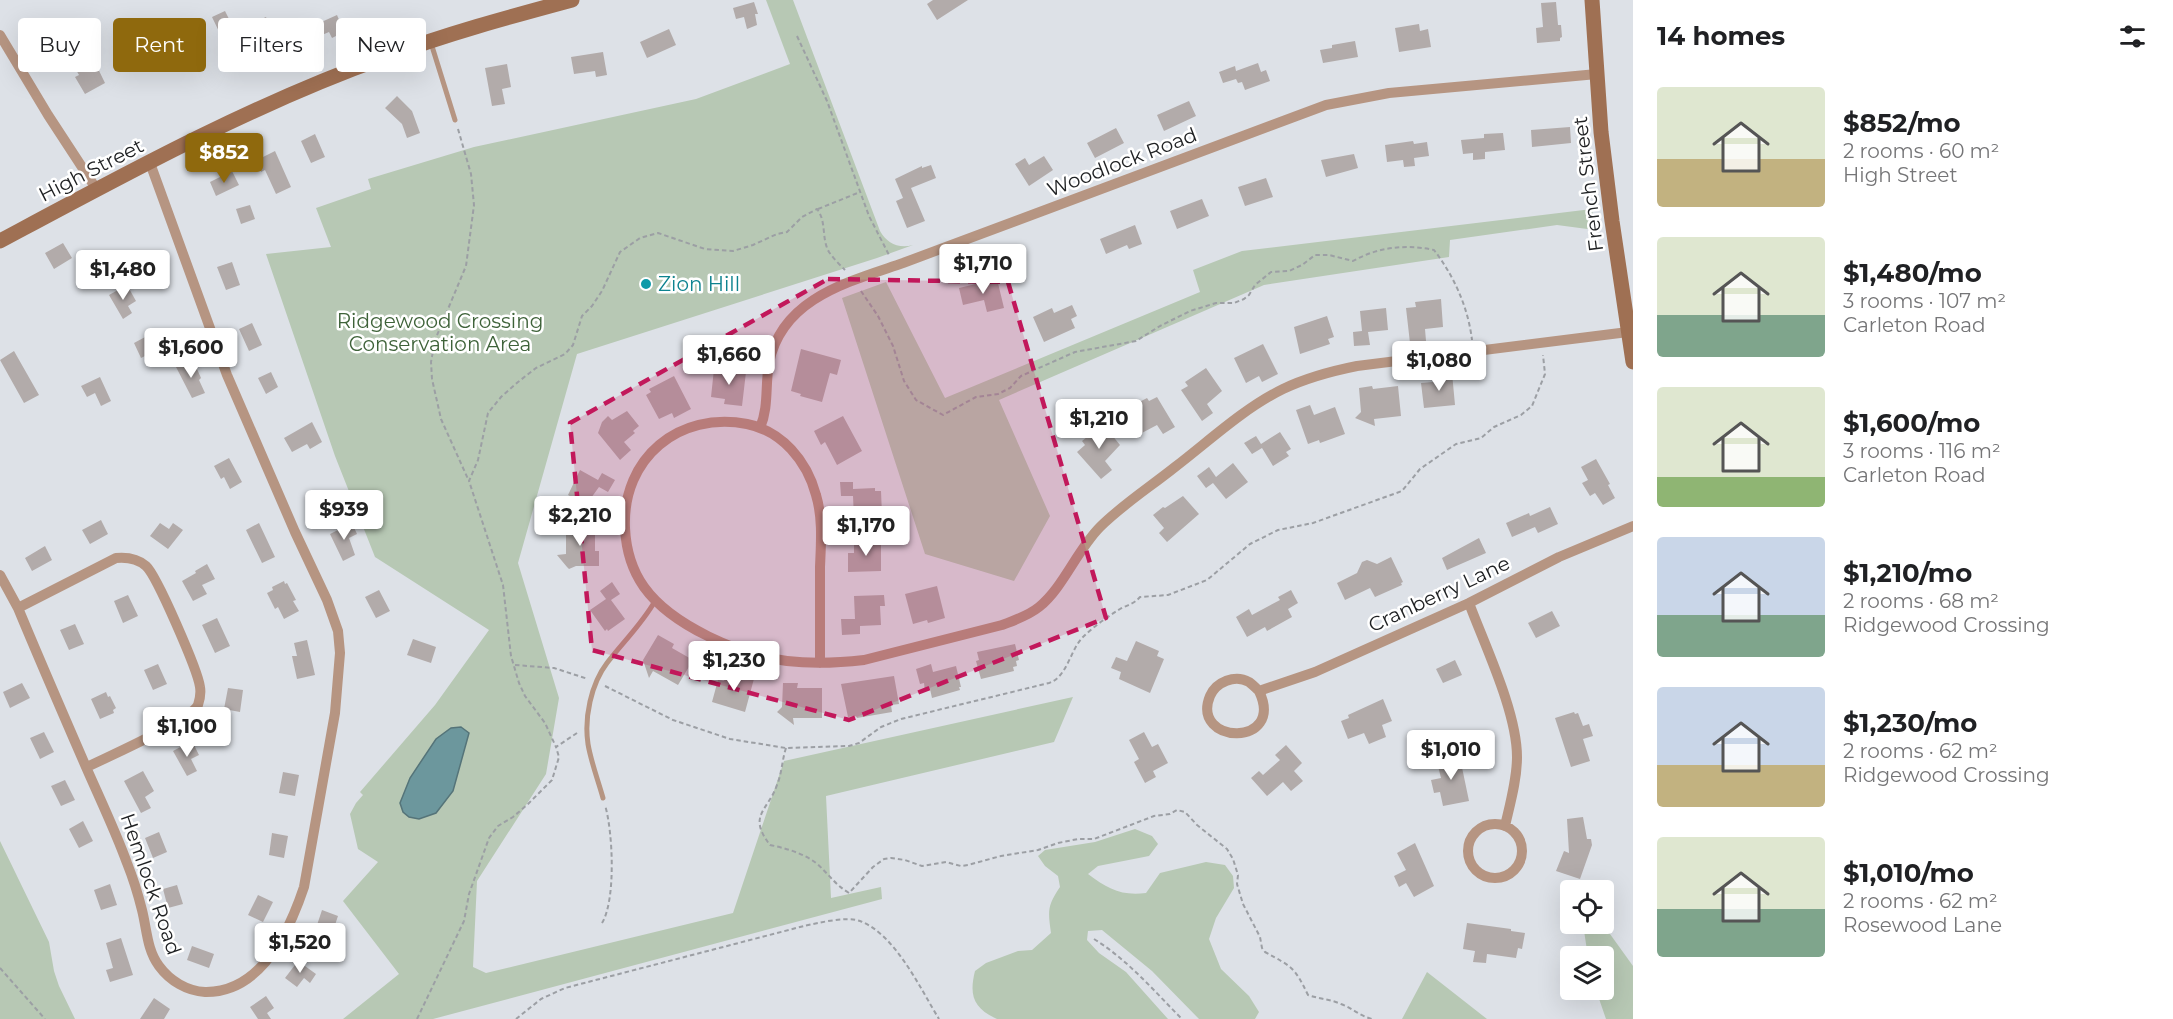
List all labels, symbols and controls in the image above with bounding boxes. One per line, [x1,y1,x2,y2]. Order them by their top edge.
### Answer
chip: Buy [18,18,101,72]
chip: Rent [113,18,206,72]
chip: Filters [218,18,324,72]
chip: New [336,18,426,72]
text: 14 homes [1657,20,1785,52]
icon: filters [2116,20,2149,53]
text: $852/mo [1843,107,1961,139]
icon: home [1705,111,1777,183]
street label: French Street [1568,115,1608,253]
street label: Woodlock Road [1044,122,1200,202]
street label: High Street [35,133,147,207]
pin: $852 [188,133,260,184]
text: 2 rooms · 60 m² [1843,139,1999,163]
text: $852 [199,140,249,164]
text: High Street [1843,163,1958,187]
pin: $1,710 [934,244,1032,295]
pin: $1,480 [74,250,172,301]
text: $1,710 [953,251,1013,275]
text: $1,480 [90,257,156,281]
text: $1,480/mo [1843,257,1982,289]
icon: home [1705,261,1777,333]
place label: Zion Hill [658,272,740,296]
marker: Zion Hill [639,277,653,291]
text: 3 rooms · 107 m² [1843,289,2006,313]
park label: Ridgewood Crossing Conservation Area [337,309,543,356]
text: Carleton Road [1843,313,1986,337]
pin: $1,600 [142,328,240,379]
text: $1,600 [158,335,224,359]
pin: $1,660 [680,335,778,386]
pin: $1,080 [1390,341,1488,392]
text: $1,660 [697,342,761,366]
text: $1,080 [1406,348,1472,372]
pin: $1,210 [1050,399,1148,450]
text: $1,210 [1069,406,1129,430]
text: $1,600/mo [1843,407,1980,439]
icon: home [1705,411,1777,483]
text: 3 rooms · 116 m² [1843,439,2001,463]
text: Carleton Road [1843,463,1986,487]
pin: $939 [308,490,380,541]
pin: $2,210 [531,496,629,547]
text: $939 [319,497,369,521]
text: $2,210 [548,503,612,527]
pin: $1,170 [817,506,915,557]
text: $1,170 [837,513,895,537]
street label: Cranberry Lane [1364,551,1514,637]
text: $1,210/mo [1843,557,1972,589]
icon: home [1705,561,1777,633]
text: 2 rooms · 68 m² [1843,589,1999,613]
text: Ridgewood Crossing [1843,613,2050,637]
pin: $1,230 [685,641,783,692]
text: $1,230 [702,648,766,672]
pin: $1,100 [138,707,236,758]
text: $1,230/mo [1843,707,1977,739]
icon: home [1705,711,1777,783]
text: $1,100 [157,714,217,738]
pin: $1,010 [1402,730,1500,781]
text: $1,010 [1421,737,1481,761]
text: 2 rooms · 62 m² [1843,739,1998,763]
text: Ridgewood Crossing [1843,763,2050,787]
street label: Hemlock Road [116,810,186,958]
text: $1,010/mo [1843,857,1974,889]
icon: home [1705,861,1777,933]
map controls [1560,880,1614,1000]
button: locate [1560,880,1614,934]
text: 2 rooms · 62 m² [1843,889,1998,913]
text: Rosewood Lane [1843,913,2002,937]
pin: $1,520 [251,923,349,974]
text: $1,520 [269,930,331,954]
button: layers [1560,946,1614,1000]

